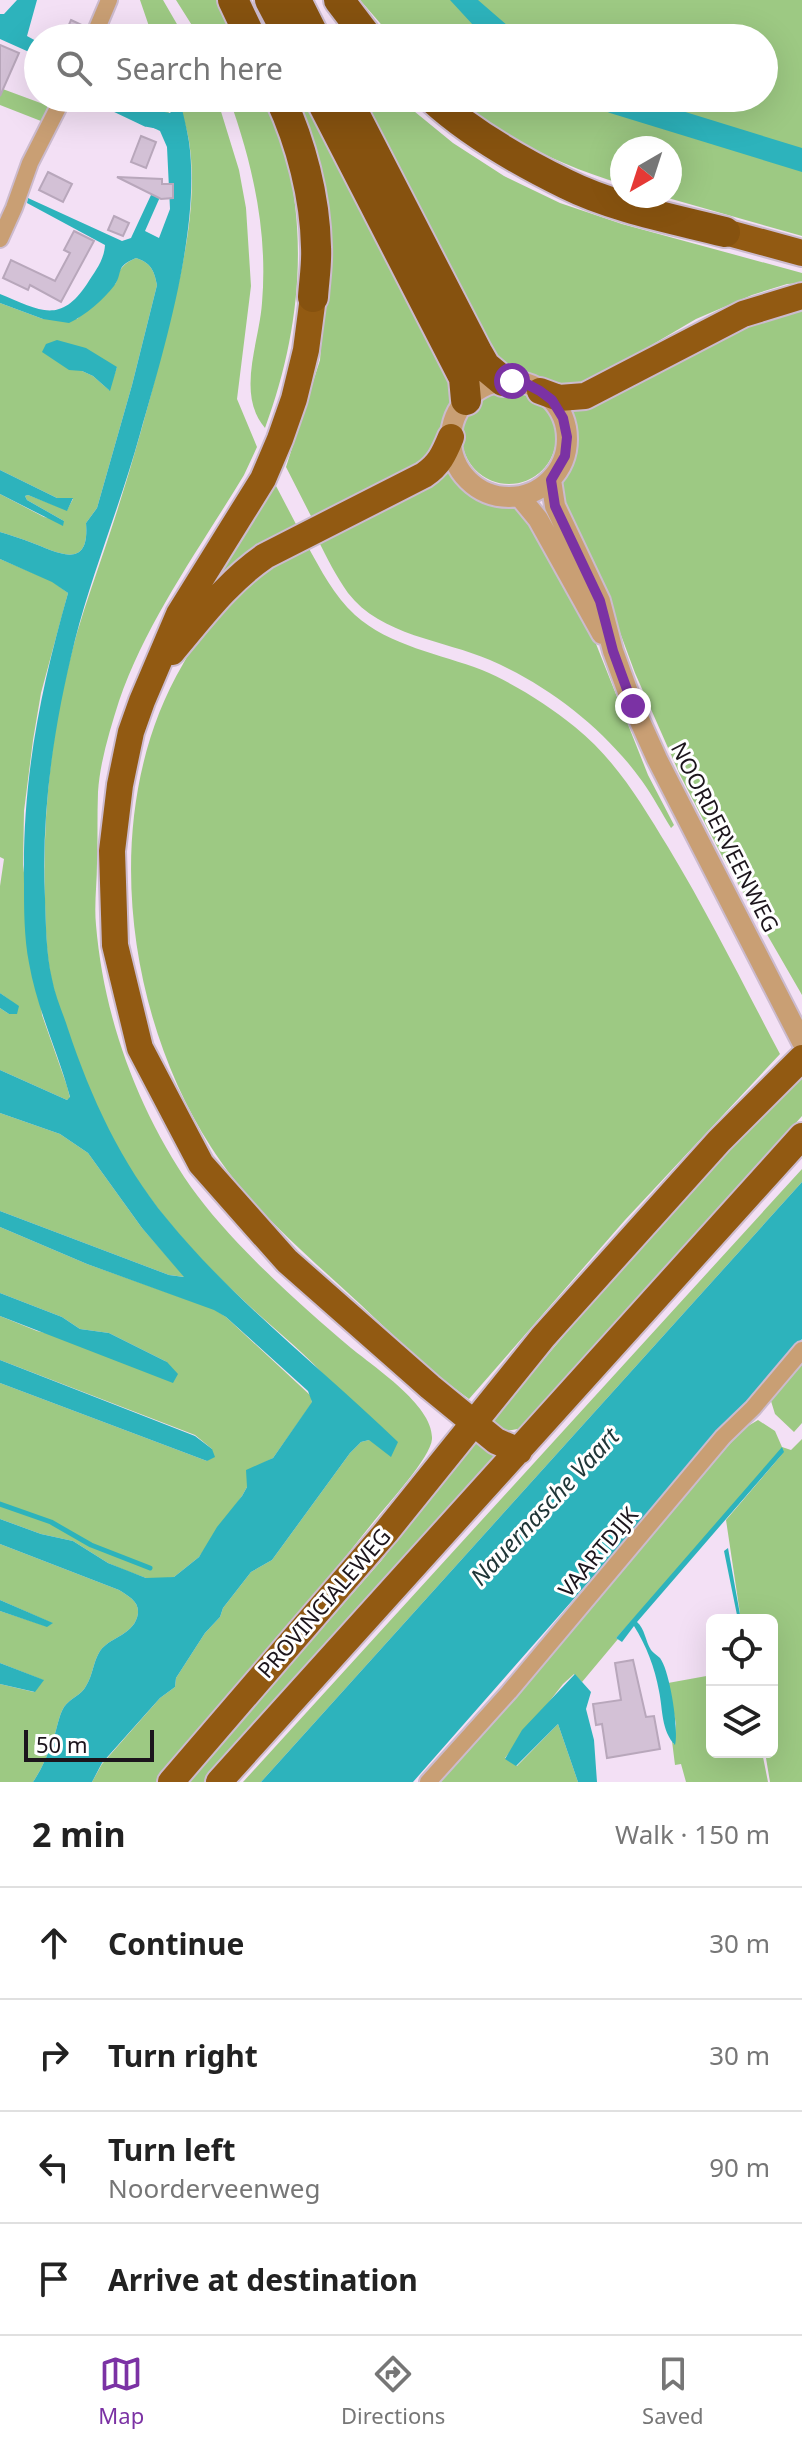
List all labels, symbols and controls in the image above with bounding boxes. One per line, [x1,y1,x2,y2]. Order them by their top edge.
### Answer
search box [24,24,778,112]
icon: search [52,46,96,90]
text: Search here [116,48,283,89]
north arrow [610,136,682,208]
route start [494,363,530,399]
route end [615,688,651,724]
street label: NOORDERVEENWEG [665,736,787,937]
water label: Nauernasche Vaart [462,1419,626,1592]
street label: VAARTDIJK [551,1499,644,1603]
street label: PROVINCIALEWEG [250,1521,397,1684]
map controls [706,1614,778,1758]
button: locate [706,1614,778,1686]
button: layers [706,1686,778,1758]
scale bar [24,1726,154,1762]
text: 50 m [36,1729,87,1759]
text: 2 min [32,1811,126,1857]
text: Walk · 150 m [615,1816,770,1852]
icon: ahead [32,1921,76,1965]
text: Continue [108,1923,244,1964]
text: 30 m [709,1925,770,1961]
icon: right [32,2033,76,2077]
text: Turn right [108,2035,258,2076]
text: 30 m [709,2037,770,2073]
text: Turn left [108,2129,236,2170]
icon: left [32,2145,76,2189]
text: 90 m [709,2149,770,2185]
text: Noorderveenweg [108,2170,321,2206]
icon: arrive [32,2257,76,2301]
text: Arrive at destination [108,2259,418,2300]
tab: Map [98,2352,144,2430]
tab: Directions [341,2352,445,2430]
tab: Saved [642,2352,704,2430]

